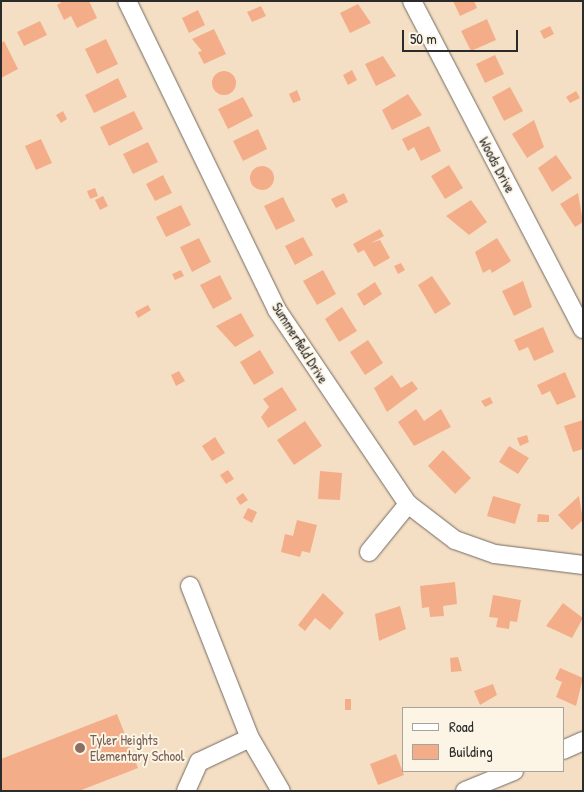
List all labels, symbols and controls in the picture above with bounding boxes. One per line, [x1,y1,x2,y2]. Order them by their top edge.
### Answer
scale bar [404,20,520,52]
text: 50 m [410,28,437,49]
street label: Woods Drive [475,134,519,196]
street label: Summerfield Drive [269,300,331,386]
legend [402,707,564,772]
text: Road [449,716,474,737]
place label: Tyler Heights Elementary School [90,732,184,764]
text: Building [449,741,493,762]
marker: Tyler Heights Elementary School [74,742,86,754]

